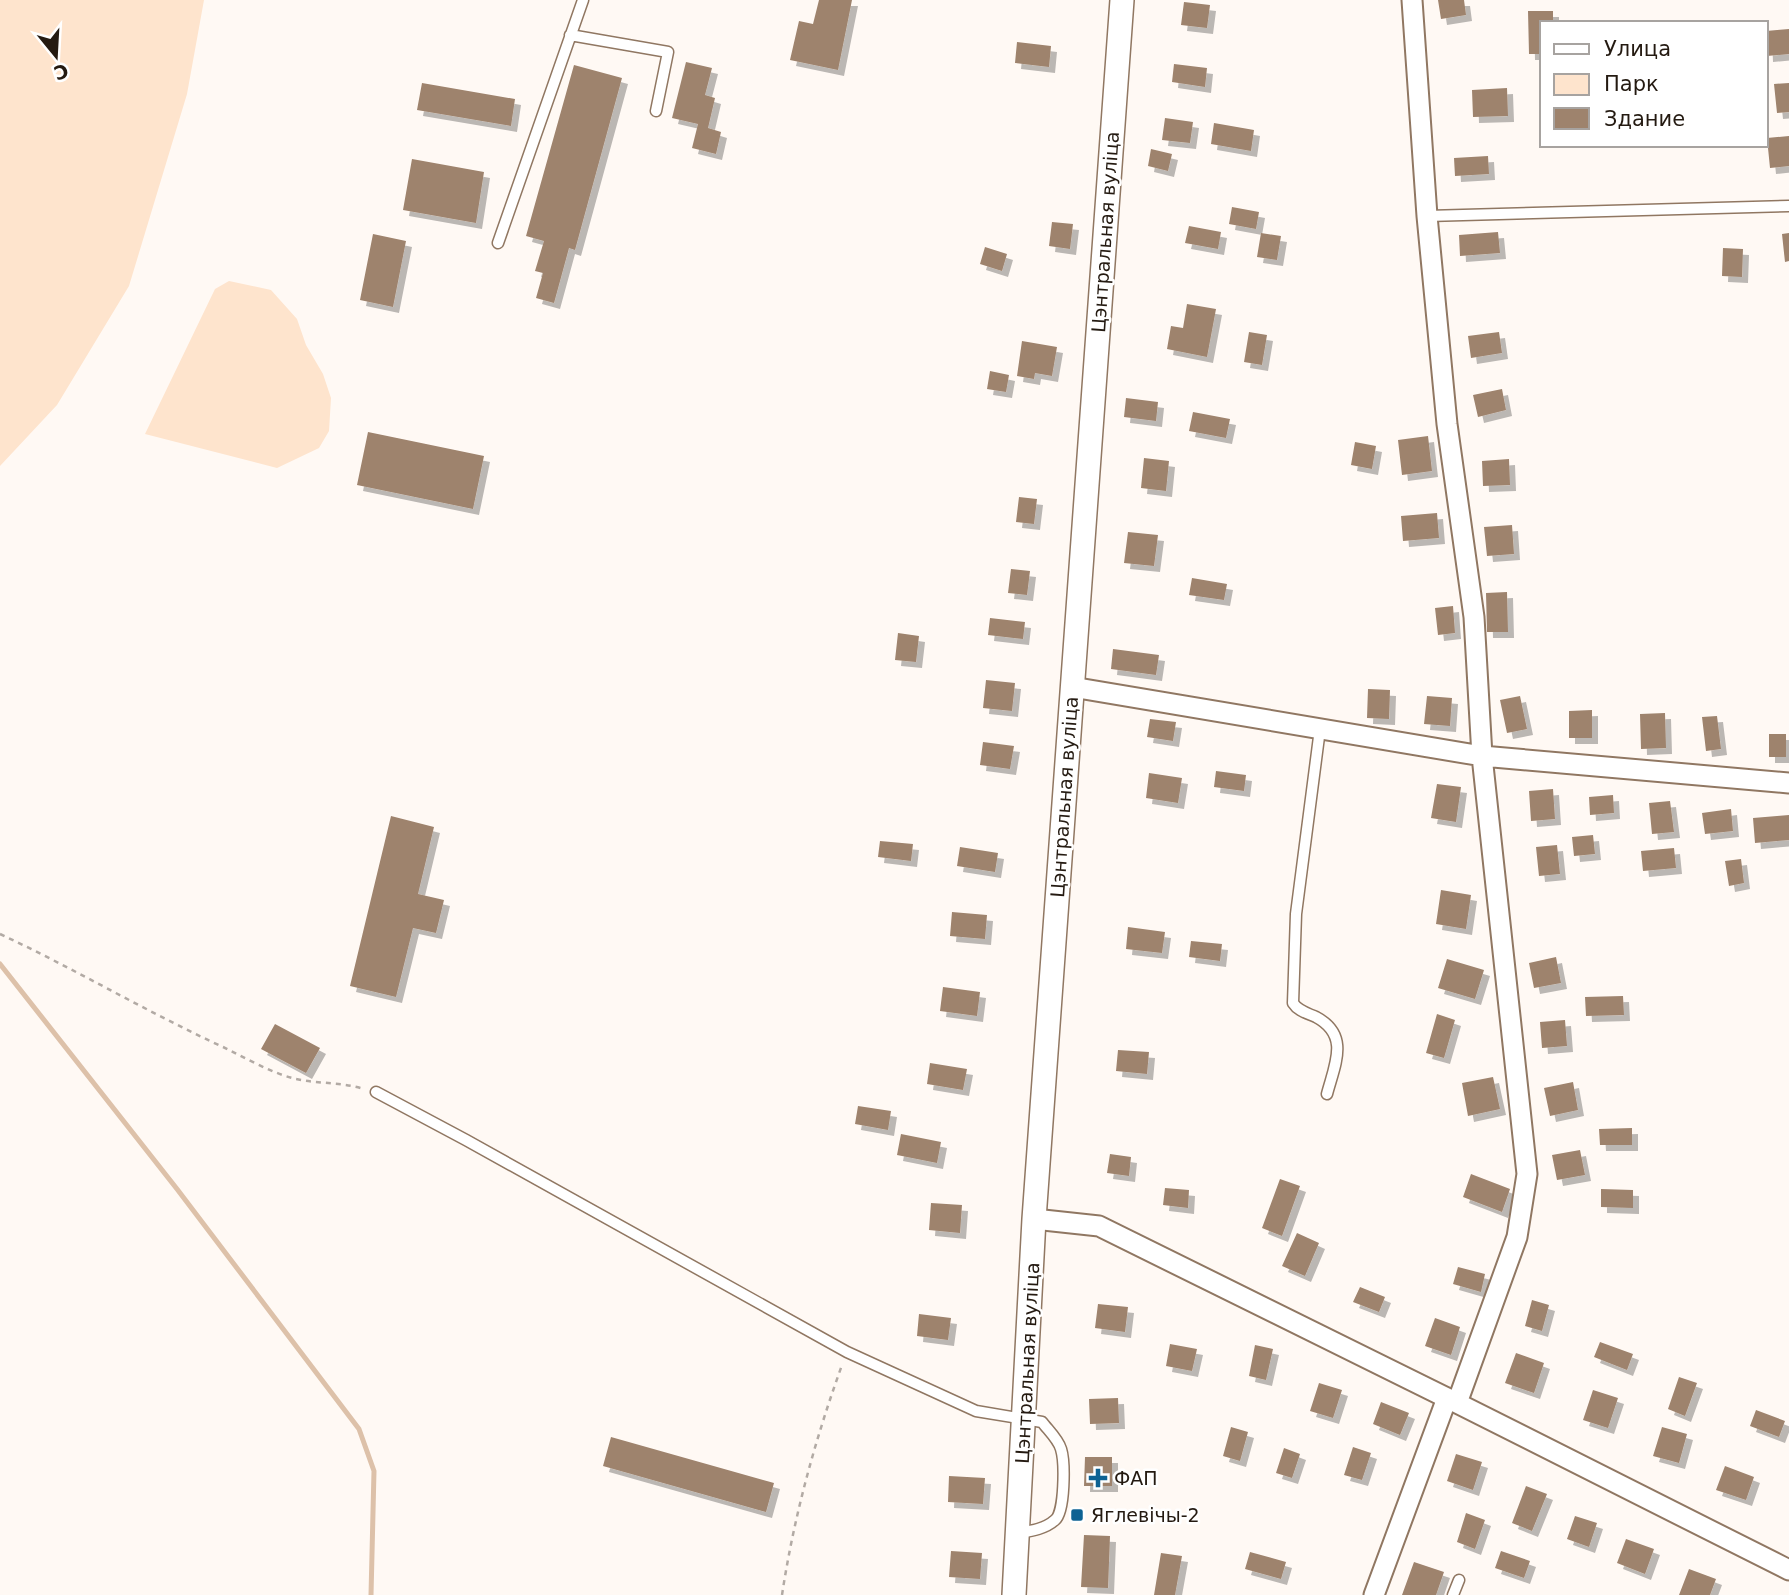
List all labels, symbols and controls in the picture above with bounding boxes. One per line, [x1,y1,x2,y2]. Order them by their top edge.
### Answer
north arrow [21,21,91,91]
legend [1540,21,1768,147]
text: Улица [1604,37,1671,61]
text: С [51,60,71,85]
text: Парк [1604,72,1659,96]
text: Здание [1604,107,1685,131]
street label: Цэнтральная вуліца [1087,131,1123,333]
street label: Цэнтральная вуліца [1046,696,1082,898]
street label: Цэнтральная вуліца [1011,1262,1043,1464]
place label: ФАП [1114,1467,1158,1489]
marker: ФАП [1088,1468,1108,1488]
place label: Яглевічы-2 [1091,1504,1200,1526]
marker: Яглевічы-2 [1069,1507,1085,1523]

